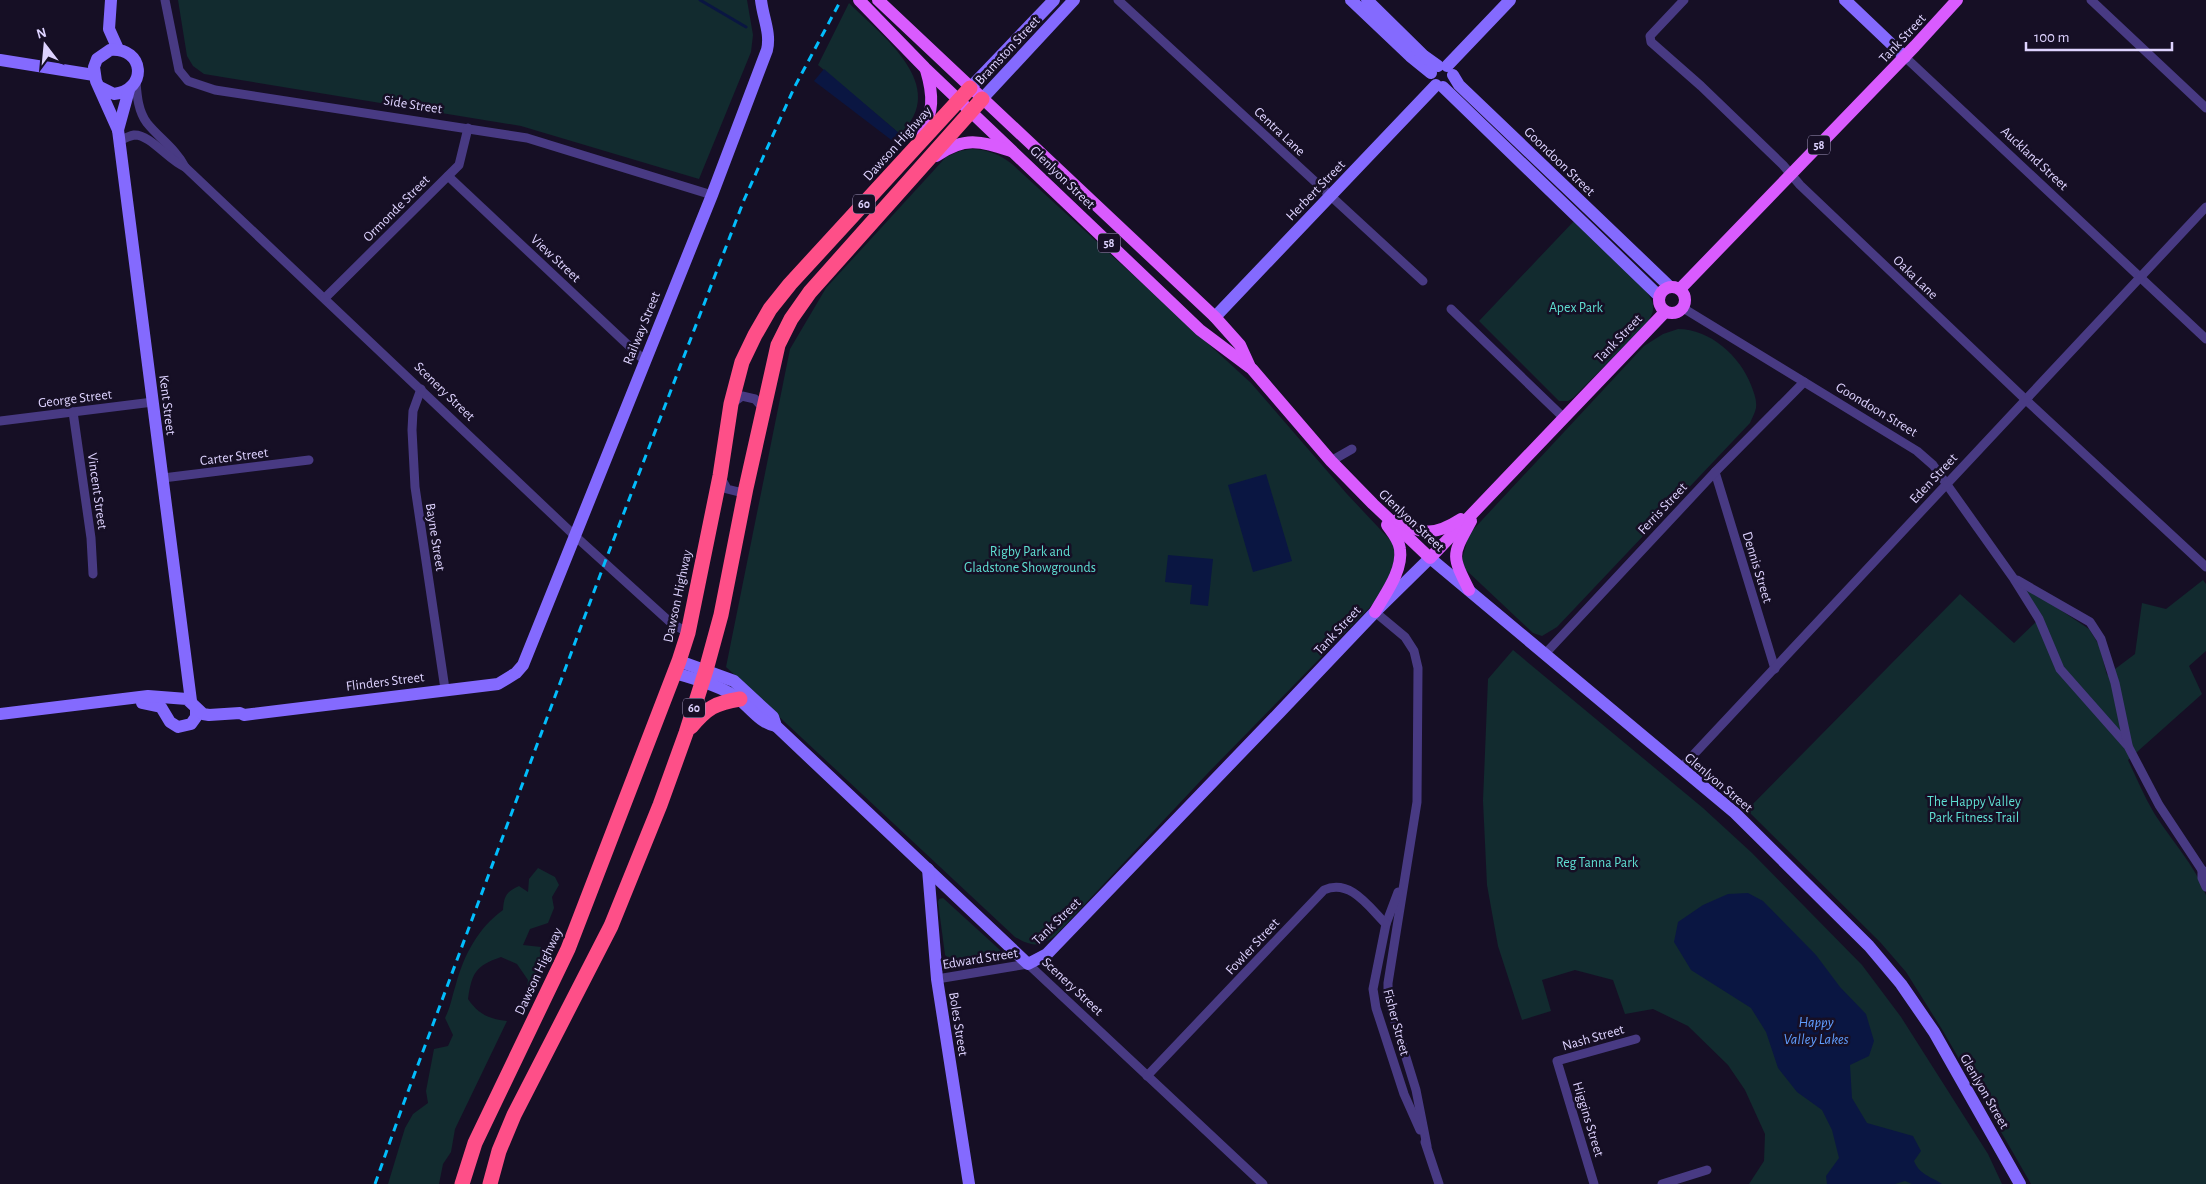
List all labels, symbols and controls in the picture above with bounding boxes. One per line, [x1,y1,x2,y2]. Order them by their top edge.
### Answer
street label: Tank Street [1877,11,1929,66]
street label: Bramston Street [973,13,1043,88]
north arrow [20,20,70,70]
scale bar [2026,20,2172,52]
text: N [35,25,48,42]
text: 100 m [2034,30,2069,45]
street label: Side Street [383,93,444,117]
street label: Dawson Highway [861,104,935,183]
street label: Centra Lane [1251,105,1308,159]
street label: Auckland Street [1998,124,2071,194]
street label: Goondoon Street [1521,125,1598,199]
road number: 58 [1808,136,1830,154]
street label: Glenlyon Street [1027,144,1098,212]
street label: Herbert Street [1284,157,1348,224]
street label: Ormonde Street [361,172,433,245]
road number: 60 [853,194,875,213]
street label: View Street [528,232,583,286]
road number: 58 [1098,234,1120,252]
street label: Oaka Lane [1890,253,1940,302]
street label: Railway Street [621,289,663,367]
park label: Apex Park [1549,301,1604,315]
street label: Tank Street [1592,311,1645,366]
street label: Scenery Street [411,360,478,424]
street label: Kent Street [156,374,178,437]
street label: Goondoon Street [1833,380,1920,440]
street label: George Street [37,387,113,410]
street label: Carter Street [199,446,270,468]
street label: Eden Street [1907,451,1961,506]
street label: Vincent Street [85,452,109,531]
street label: Ferris Street [1635,480,1690,537]
street label: Glenlyon Street [1376,487,1447,555]
street label: Bayne Street [423,502,447,573]
street label: Dennis Street [1740,530,1775,605]
park label: Rigby Park and Gladstone Showgrounds [964,545,1096,575]
street label: Dawson Highway [661,549,695,644]
street label: Tank Street [1312,603,1364,658]
street label: Flinders Street [345,670,426,694]
road number: 60 [683,698,705,718]
street label: Glenlyon Street [1682,750,1755,815]
park label: The Happy Valley Park Fitness Trail [1927,795,2021,825]
park label: Reg Tanna Park [1556,856,1639,870]
street label: Tank Street [1030,895,1084,948]
street label: Fowler Street [1223,915,1283,978]
street label: Dawson Highway [513,926,565,1017]
street label: Edward Street [941,946,1019,972]
street label: Scenery Street [1039,955,1106,1019]
street label: Fisher Street [1380,988,1412,1058]
street label: Boles Street [946,991,970,1058]
water label: Happy Valley Lakes [1784,1015,1849,1047]
street label: Nash Street [1561,1022,1626,1053]
street label: Glenlyon Street [1957,1052,2011,1132]
street label: Higgins Street [1570,1080,1606,1159]

